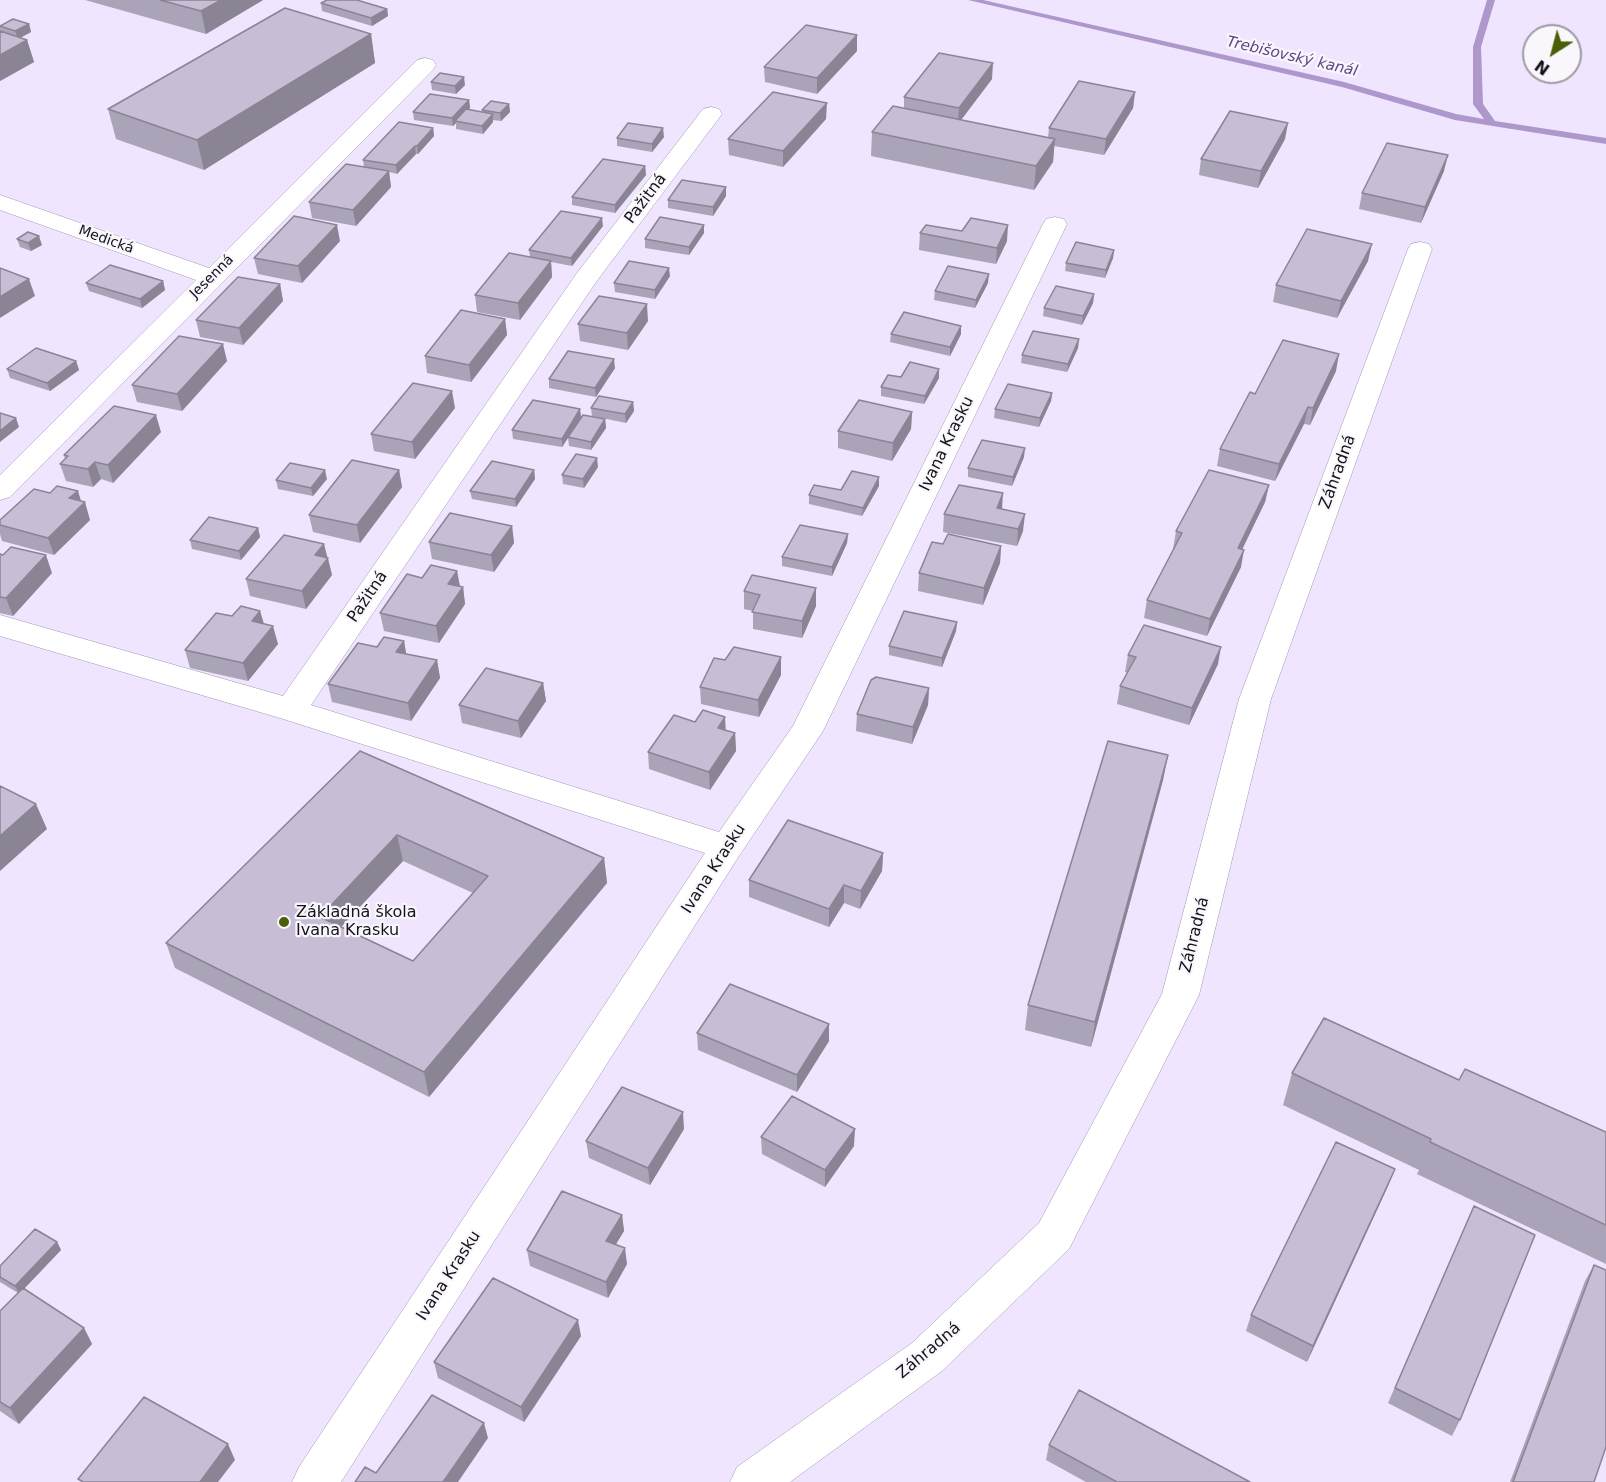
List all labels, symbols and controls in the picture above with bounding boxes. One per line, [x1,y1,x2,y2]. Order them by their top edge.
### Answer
north arrow [1522,24,1582,84]
water label: Trebišovský kanál [1225,33,1359,81]
text: N [1531,56,1553,79]
street label: Pažitná [621,170,671,228]
street label: Medická [76,222,136,258]
street label: Jesenná [187,252,237,302]
street label: Ivana Krasku [916,393,978,495]
street label: Záhradná [1316,432,1360,512]
street label: Pažitná [344,568,392,626]
street label: Ivana Krasku [678,821,750,917]
street label: Záhradná [1176,895,1214,975]
place label: Základná škola Ivana Krasku [296,903,417,941]
marker: Základná škola Ivana Krasku [277,915,291,929]
street label: Ivana Krasku [413,1228,485,1324]
street label: Záhradná [893,1319,965,1383]

